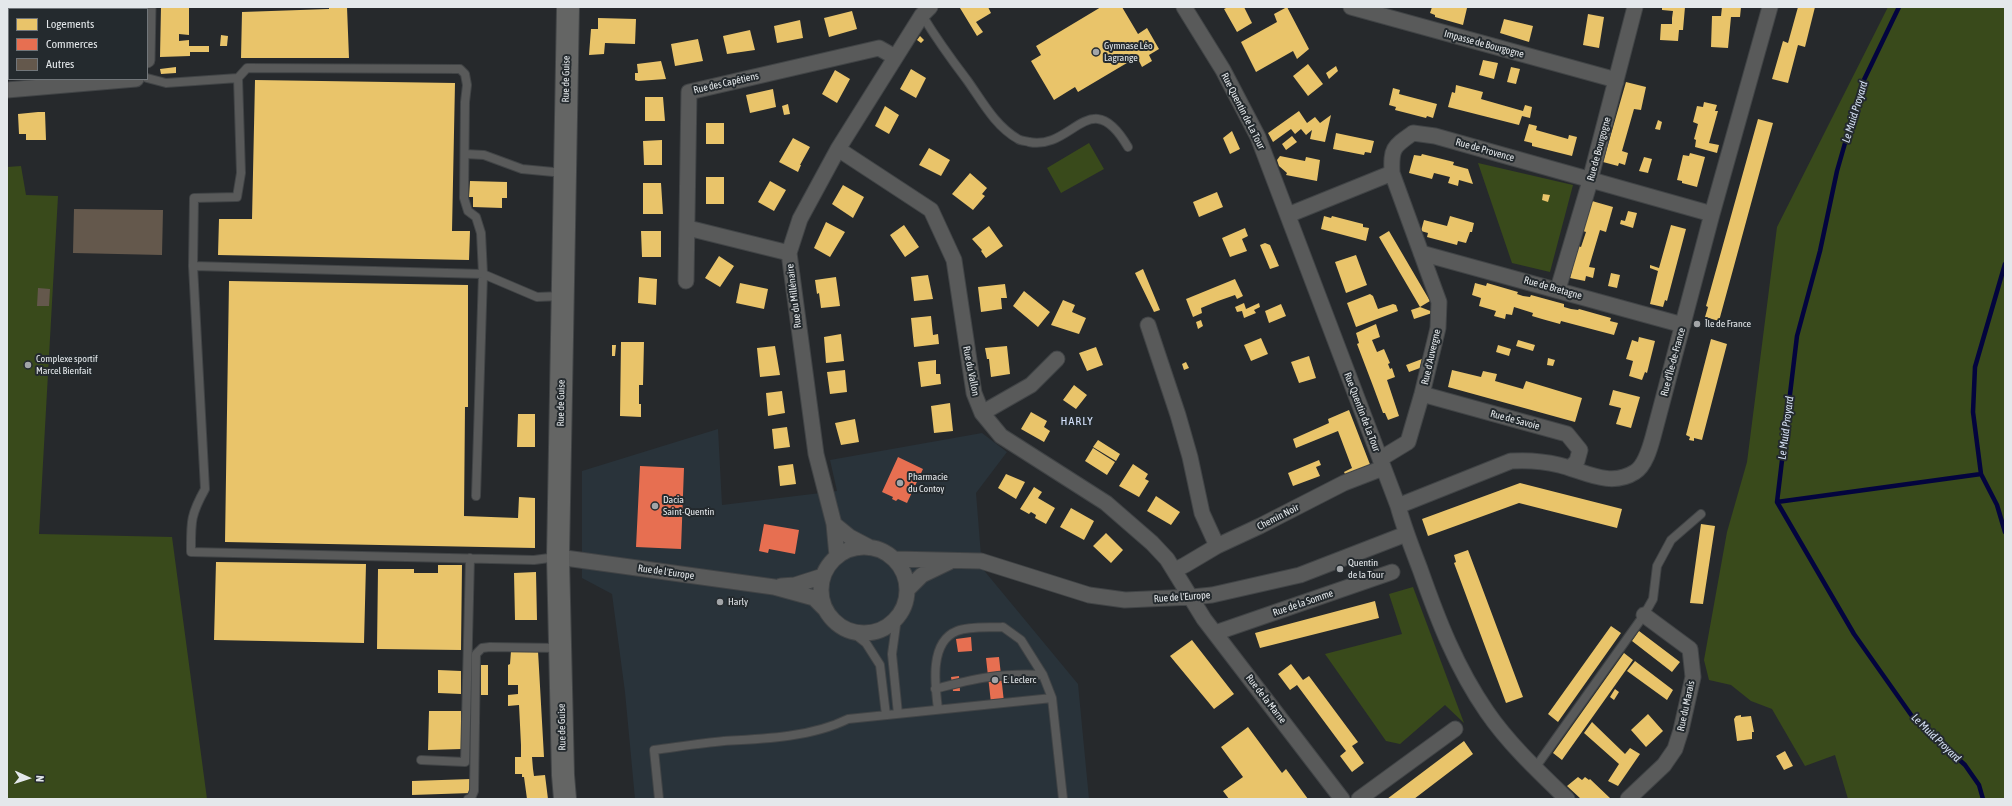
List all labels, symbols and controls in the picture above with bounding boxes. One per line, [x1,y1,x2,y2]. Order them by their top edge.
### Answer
legend [8,8,148,80]
text: Logements [46,17,94,31]
street label: Impasse de Bourgogne [1443,28,1525,60]
text: Commerces [46,37,97,51]
place label: Gymnase Léo Lagrange [1104,40,1153,64]
marker: Gymnase Léo Lagrange [1091,47,1101,57]
street label: Rue de Guise [560,55,572,103]
text: Autres [46,57,74,71]
street label: Rue des Capétiens [692,70,760,96]
street label: Rue Quentin de La Tour [1219,71,1267,151]
water label: Le Muid Proyard [1839,80,1871,144]
street label: Rue de Bourgogne [1585,116,1613,182]
street label: Rue de Provence [1454,136,1516,164]
street label: Rue du Millénaire [784,263,804,329]
street label: Rue de Bretagne [1523,274,1583,302]
place label: Île de France [1705,318,1751,330]
marker: Île de France [1692,319,1702,329]
street label: Rue d'Île-de-France [1658,326,1688,398]
street label: Rue d'Auvergne [1419,328,1443,386]
street label: Rue du Vallon [960,345,982,397]
place label: Complexe sportif Marcel Bienfait [36,353,98,376]
marker: Complexe sportif Marcel Bienfait [23,360,33,370]
street label: Rue Quentin de La Tour [1341,371,1383,453]
street label: Rue de Guise [555,379,567,427]
water label: Le Muid Proyard [1776,396,1796,460]
street label: Rue de Savoie [1489,408,1541,432]
district label: HARLY [1061,414,1093,428]
place label: Pharmacie du Contoy [908,471,948,494]
marker: Pharmacie du Contoy [895,478,905,488]
place label: Dacia Saint-Quentin [663,494,714,518]
marker: Dacia Saint-Quentin [650,501,660,511]
street label: Chemin Noir [1255,501,1301,533]
place label: Quentin de la Tour [1348,557,1384,580]
street label: Rue de l'Europe [637,562,695,582]
marker: Quentin de la Tour [1335,564,1345,574]
street label: Rue de la Somme [1271,587,1335,619]
street label: Rue de l'Europe [1153,589,1211,605]
place label: Harly [728,596,748,608]
marker: Harly [715,597,725,607]
street label: Rue de la Marne [1243,672,1289,726]
place label: E. Leclerc [1003,674,1036,686]
marker: E. Leclerc [990,675,1000,685]
street label: Rue du Marais [1675,680,1697,732]
street label: Rue de Guise [556,703,568,751]
water label: Le Muid Proyard [1908,711,1964,765]
north arrow [8,758,48,798]
text: N [34,775,46,782]

